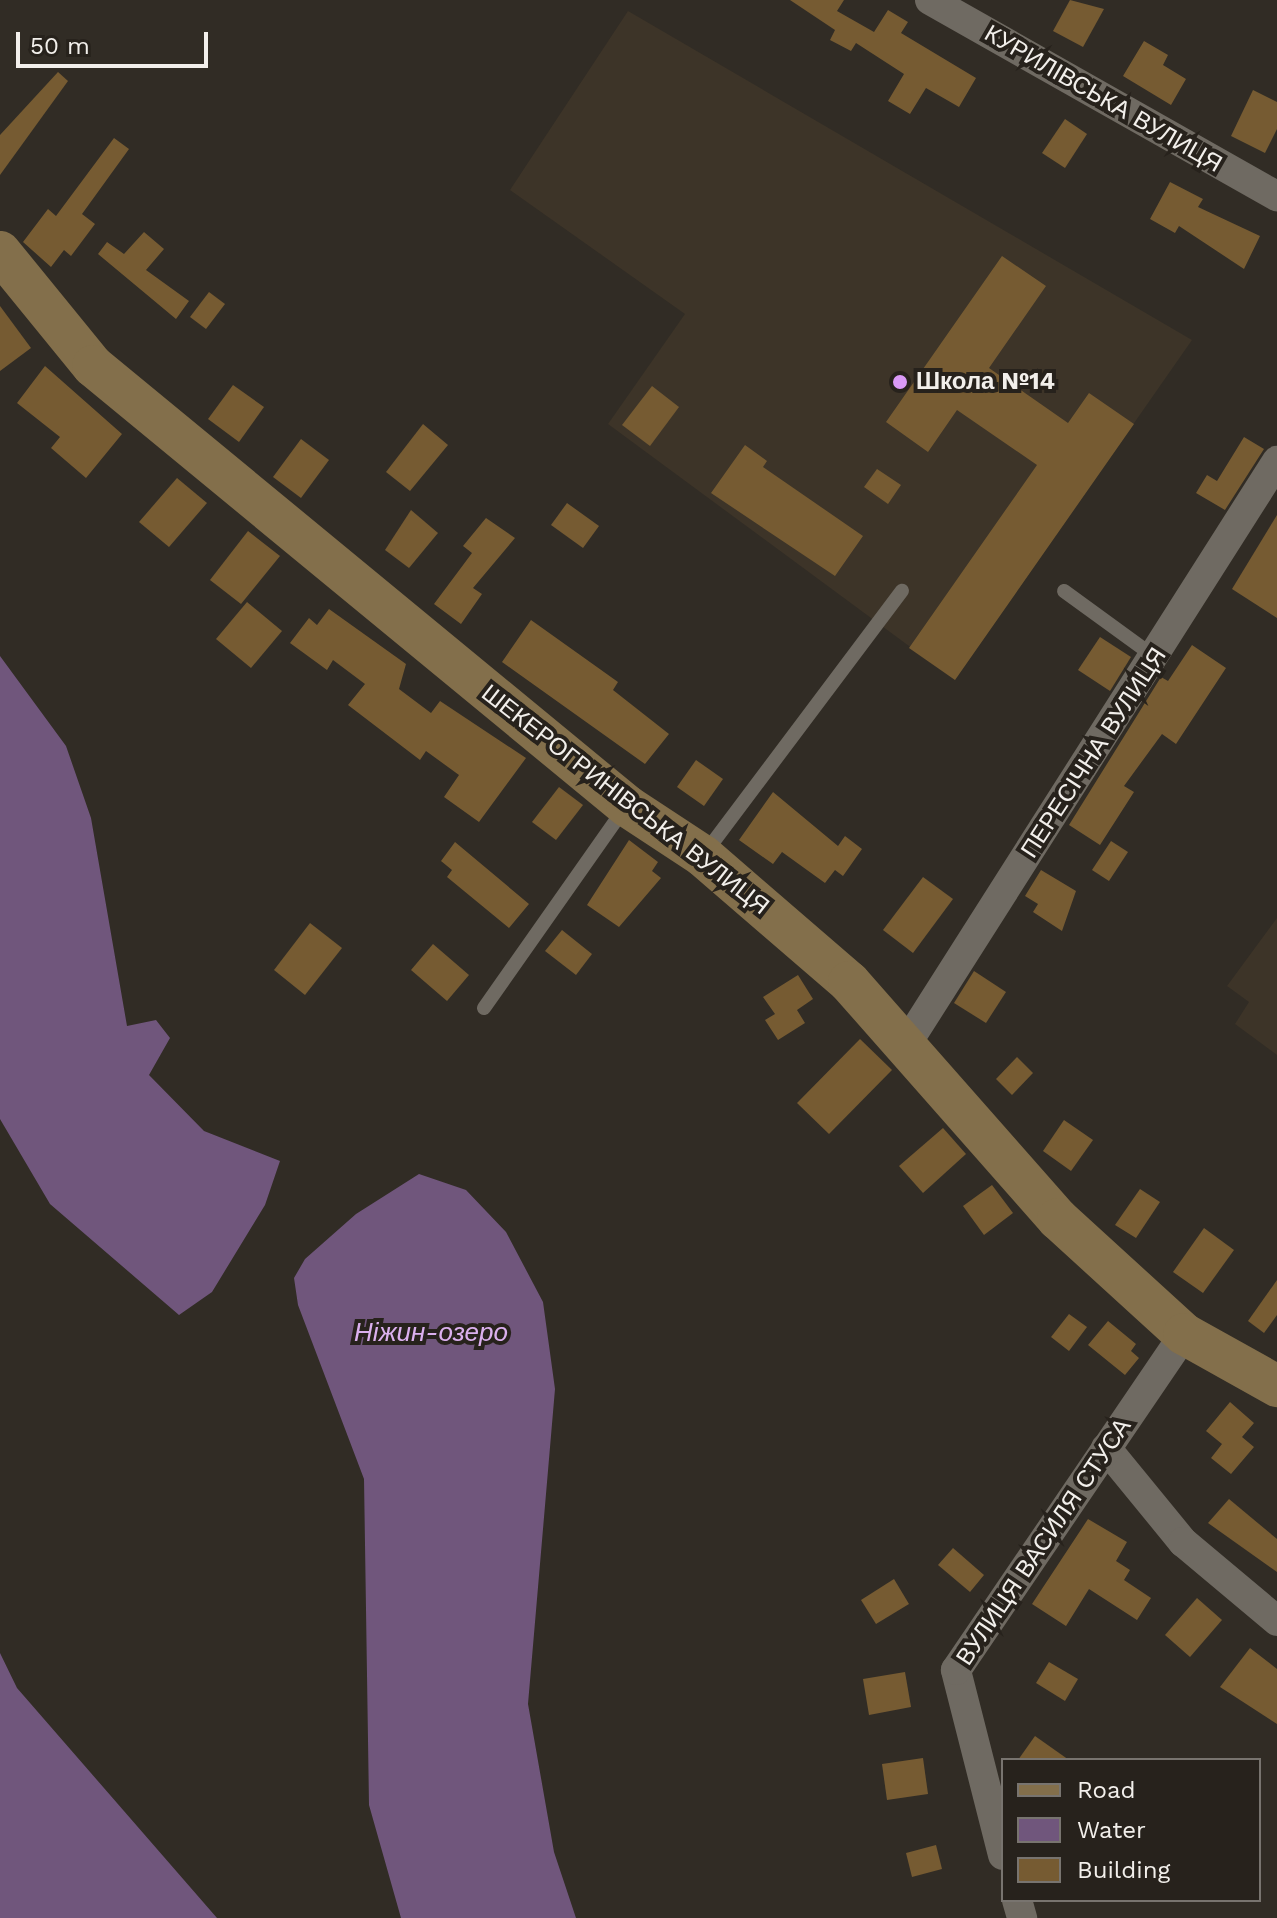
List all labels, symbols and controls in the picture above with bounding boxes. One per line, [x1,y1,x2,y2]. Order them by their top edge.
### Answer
scale bar [20,16,212,66]
street label: КУРИЛІВСЬКА ВУЛИЦЯ [979,19,1227,179]
text: 50 m [30,32,90,60]
place label: Школа №14 [916,368,1055,396]
marker: Школа №14 [891,373,909,391]
street label: ПЕРЕСІЧНА ВУЛИЦЯ [1015,643,1173,863]
street label: ШЕКЕРОГРИНІВСЬКА ВУЛИЦЯ [476,679,774,921]
water label: Ніжин-озеро [354,1317,508,1349]
street label: ВУЛИЦЯ ВАСИЛЯ СТУСА [950,1413,1138,1671]
legend [1001,1758,1261,1902]
text: Road [1077,1776,1136,1804]
text: Water [1077,1816,1146,1844]
text: Building [1077,1856,1170,1884]

